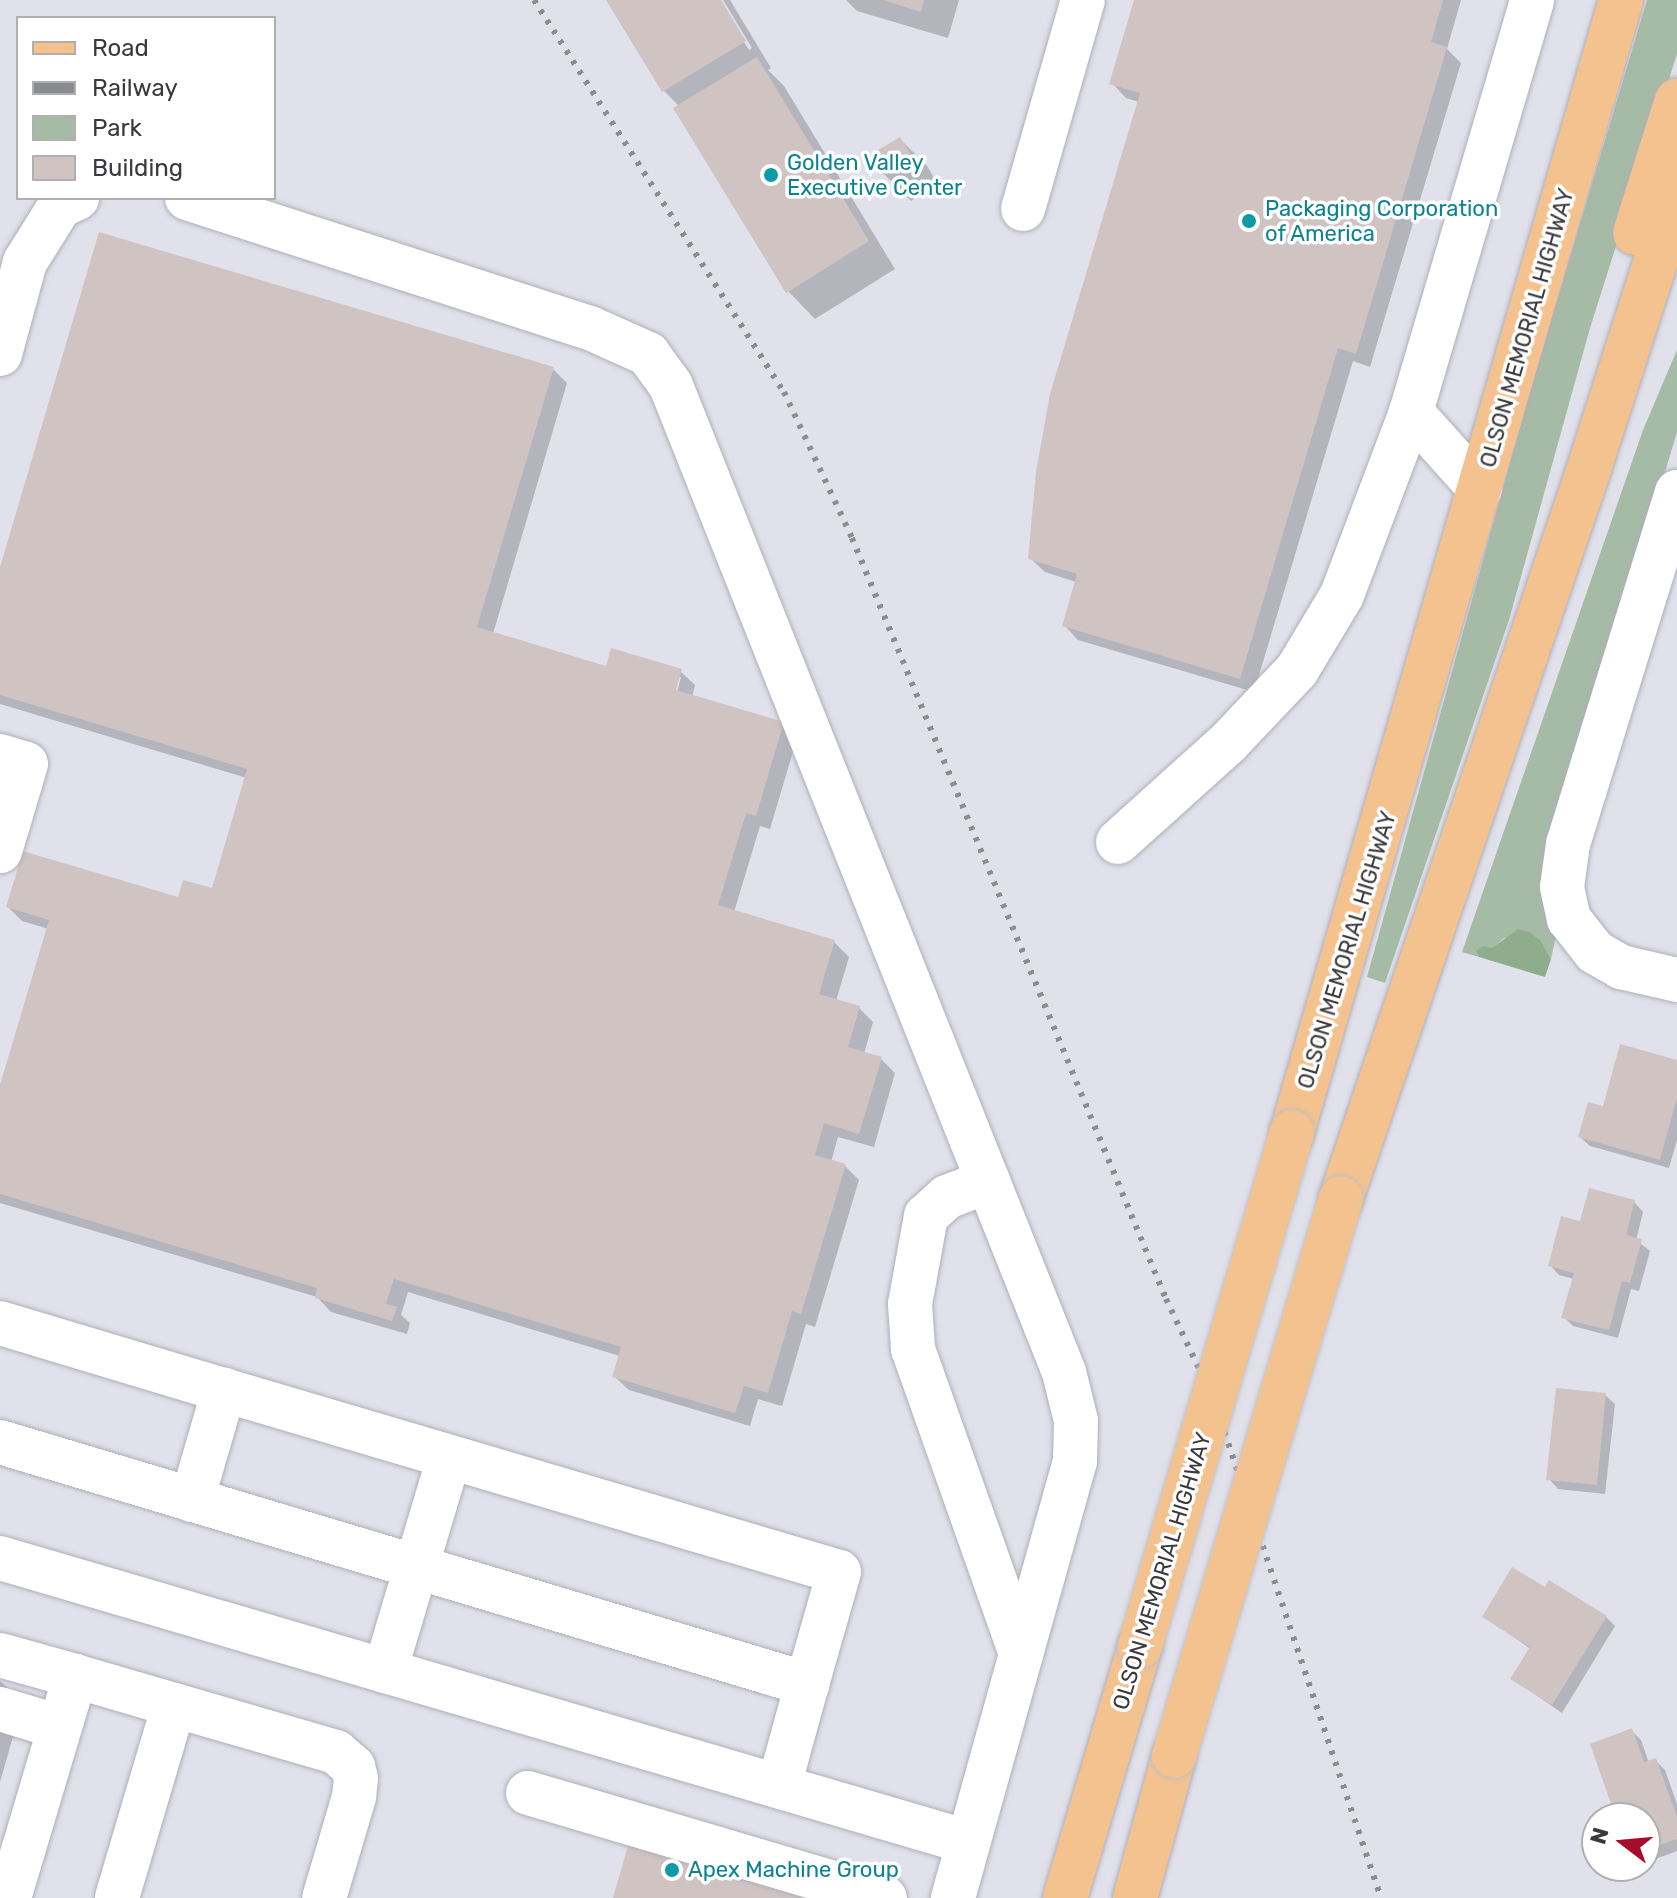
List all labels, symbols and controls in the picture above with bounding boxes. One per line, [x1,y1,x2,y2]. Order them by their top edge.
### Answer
legend [16,16,276,200]
text: Road [92,34,149,62]
text: Railway [92,74,178,102]
text: Park [92,114,142,142]
place label: Golden Valley Executive Center [787,149,962,200]
text: Building [92,154,183,182]
marker: Golden Valley Executive Center [762,166,780,184]
street label: OLSON MEMORIAL HIGHWAY [1474,185,1580,471]
place label: Packaging Corporation of America [1265,195,1498,246]
marker: Packaging Corporation of America [1240,212,1258,230]
street label: OLSON MEMORIAL HIGHWAY [1292,808,1402,1092]
street label: OLSON MEMORIAL HIGHWAY [1107,1429,1217,1713]
north arrow [1581,1802,1661,1882]
text: N [1584,1824,1615,1847]
place label: Apex Machine Group [688,1857,899,1883]
marker: Apex Machine Group [663,1861,681,1879]

